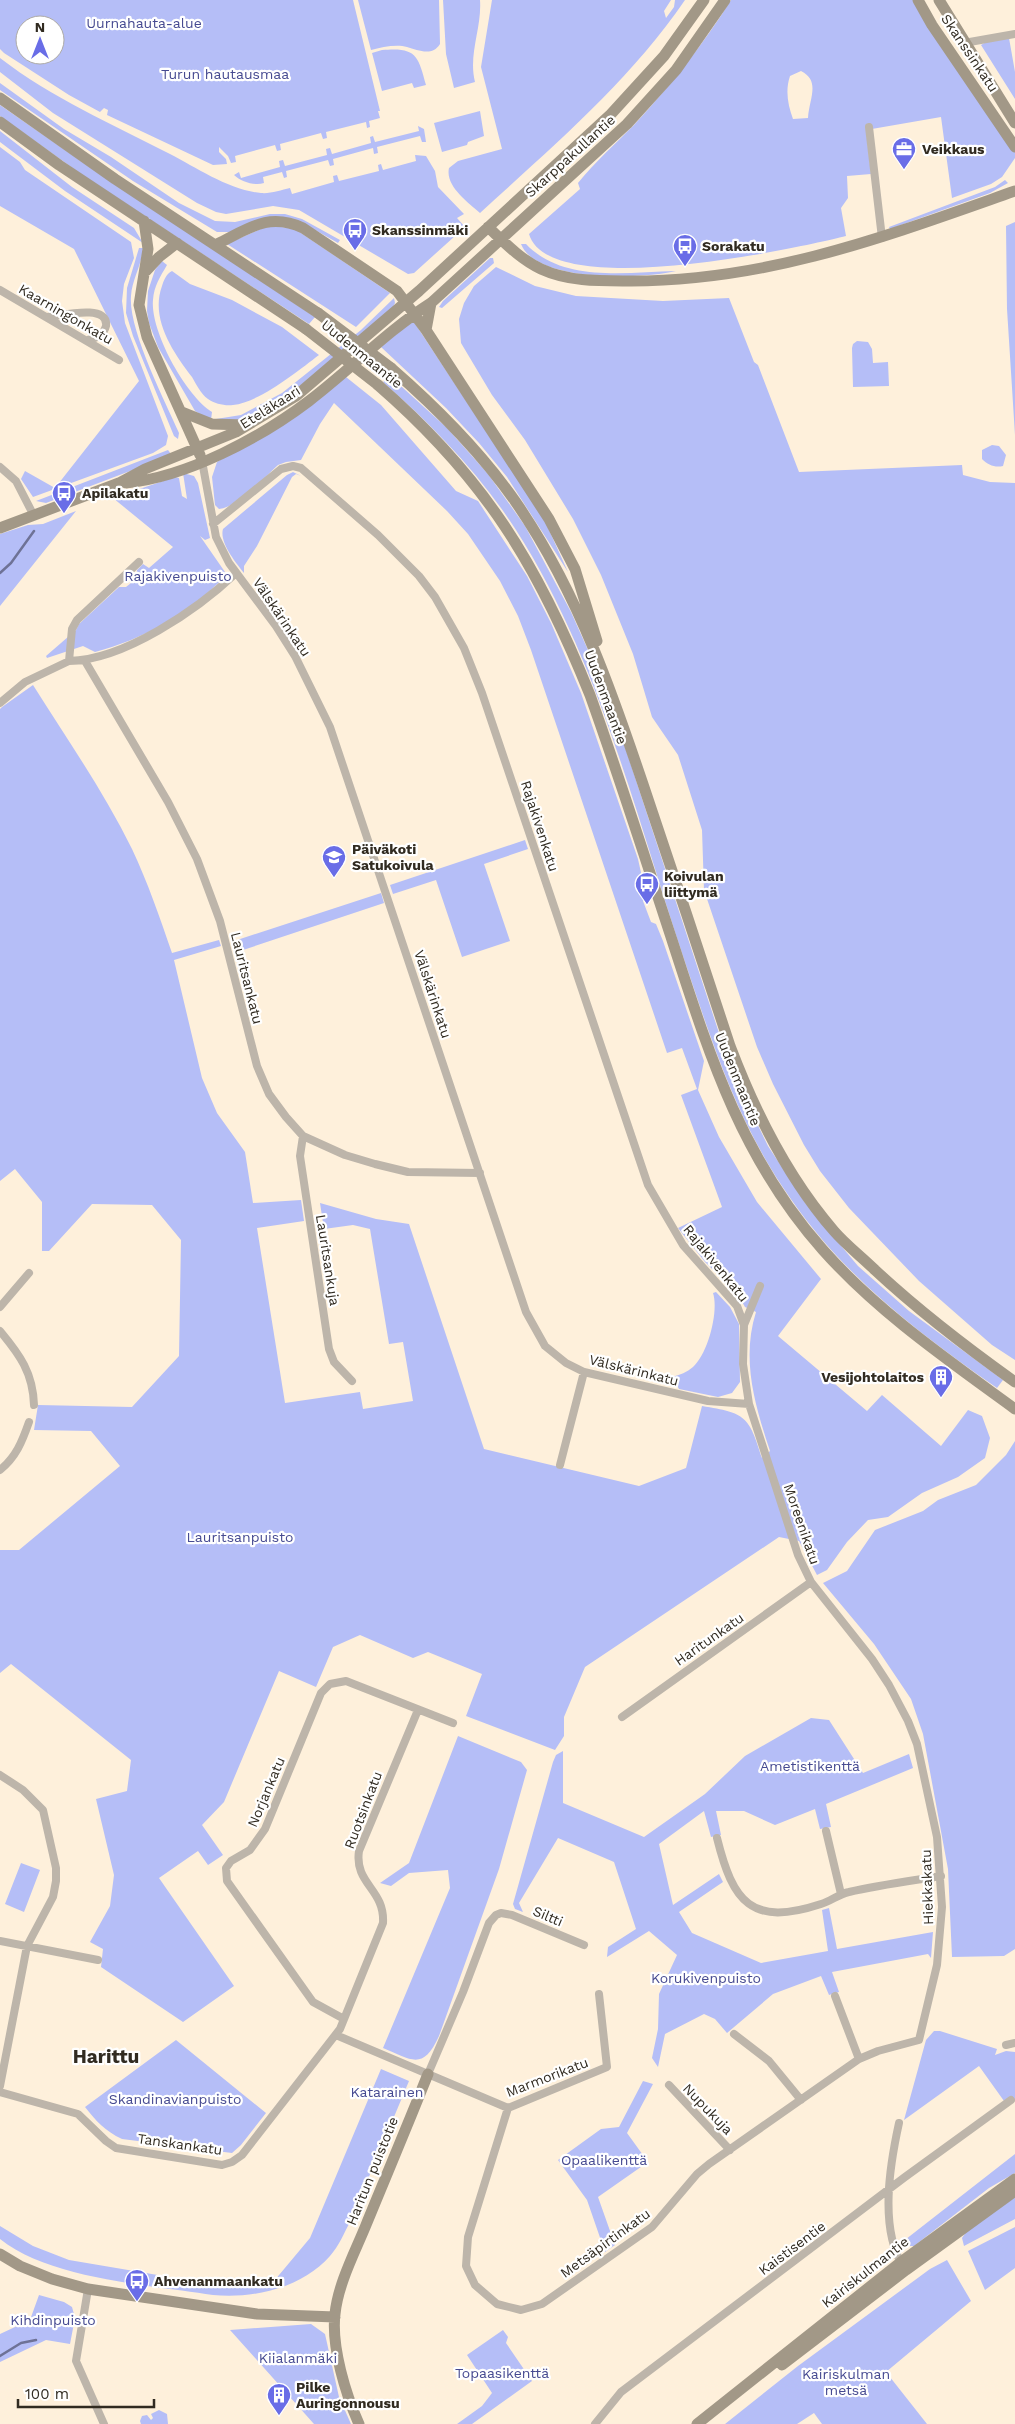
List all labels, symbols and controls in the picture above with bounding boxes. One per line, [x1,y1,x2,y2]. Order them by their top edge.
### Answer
street label: Skanssinkatu [938,11,1002,95]
north arrow [15,15,65,65]
park label: Uurnahauta-alue [86,15,202,31]
text: N [35,19,45,35]
park label: Turun hautausmaa [161,66,289,82]
street label: Skarppakullantie [522,112,618,200]
office icon: Veikkaus [891,136,917,170]
place label: Veikkaus [922,141,985,157]
bus stop icon: Skanssinmäki [342,217,368,251]
place label: Skanssinmäki [372,222,468,238]
bus stop icon: Sorakatu [672,233,698,267]
place label: Sorakatu [702,238,765,254]
street label: Kaarningonkatu [16,281,116,347]
street label: Uudenmaantie [318,317,406,391]
street label: Eteläkaari [237,382,303,432]
bus stop icon: Apilakatu [51,480,77,514]
place label: Apilakatu [82,485,148,501]
park label: Rajakivenpuisto [124,568,232,584]
street label: Välskärinkatu [250,575,314,659]
street label: Uudenmaantie [581,648,631,746]
street label: Rajakivenkatu [518,779,562,873]
place label: Päiväkoti Satukoivula [352,841,435,873]
school or university icon: Päiväkoti Satukoivula [321,844,347,878]
place label: Koivulan liittymä [664,868,724,900]
bus stop icon: Koivulan liittymä [634,871,660,905]
street label: Lauritsankatu [228,930,266,1026]
street label: Välskärinkatu [411,948,455,1040]
street label: Uudenmaantie [712,1030,764,1128]
street label: Lauritsankuja [313,1213,343,1307]
street label: Rajakivenkatu [680,1221,752,1305]
street label: Välskärinkatu [588,1351,680,1389]
building icon: Vesijohtolaitos [928,1364,954,1398]
place label: Vesijohtolaitos [821,1369,925,1385]
street label: Moreenikatu [781,1482,823,1566]
park label: Lauritsanpuisto [187,1529,294,1545]
street label: Haritunkatu [671,1609,747,1669]
street label: Norjankatu [244,1755,288,1829]
park label: Ametistikenttä [760,1758,860,1774]
street label: Ruotsinkatu [341,1769,385,1851]
street label: Hiekkakatu [918,1849,936,1925]
street label: Siltti [531,1903,565,1929]
park label: Korukivenpuisto [651,1970,761,1986]
district label: Harittu [73,2045,139,2068]
street label: Marmorikatu [504,2054,590,2100]
street label: Nupukuja [680,2080,736,2138]
park label: Katarainen [351,2084,424,2100]
park label: Skandinavianpuisto [109,2091,241,2107]
street label: Haritun puistotie [343,2114,401,2228]
street label: Tanskankatu [137,2130,223,2158]
park label: Opaalikenttä [561,2152,647,2168]
street label: Metsäpirtinkatu [557,2205,653,2281]
street label: Kaistisentie [756,2218,828,2278]
street label: Kairiskulmantie [818,2233,912,2311]
bus stop icon: Ahvenanmaankatu [124,2268,150,2302]
place label: Ahvenanmaankatu [154,2273,283,2289]
park label: Kihdinpuisto [10,2312,96,2328]
park label: Kiialanmäki [259,2350,337,2366]
park label: Topaasikenttä [455,2365,549,2381]
park label: Kairiskulman metsä [802,2366,890,2398]
scale bar [18,2376,154,2408]
place label: Pilke Auringonnousu [296,2379,400,2411]
building icon: Pilke Auringonnousu [266,2382,292,2416]
text: 100 m [25,2385,69,2403]

